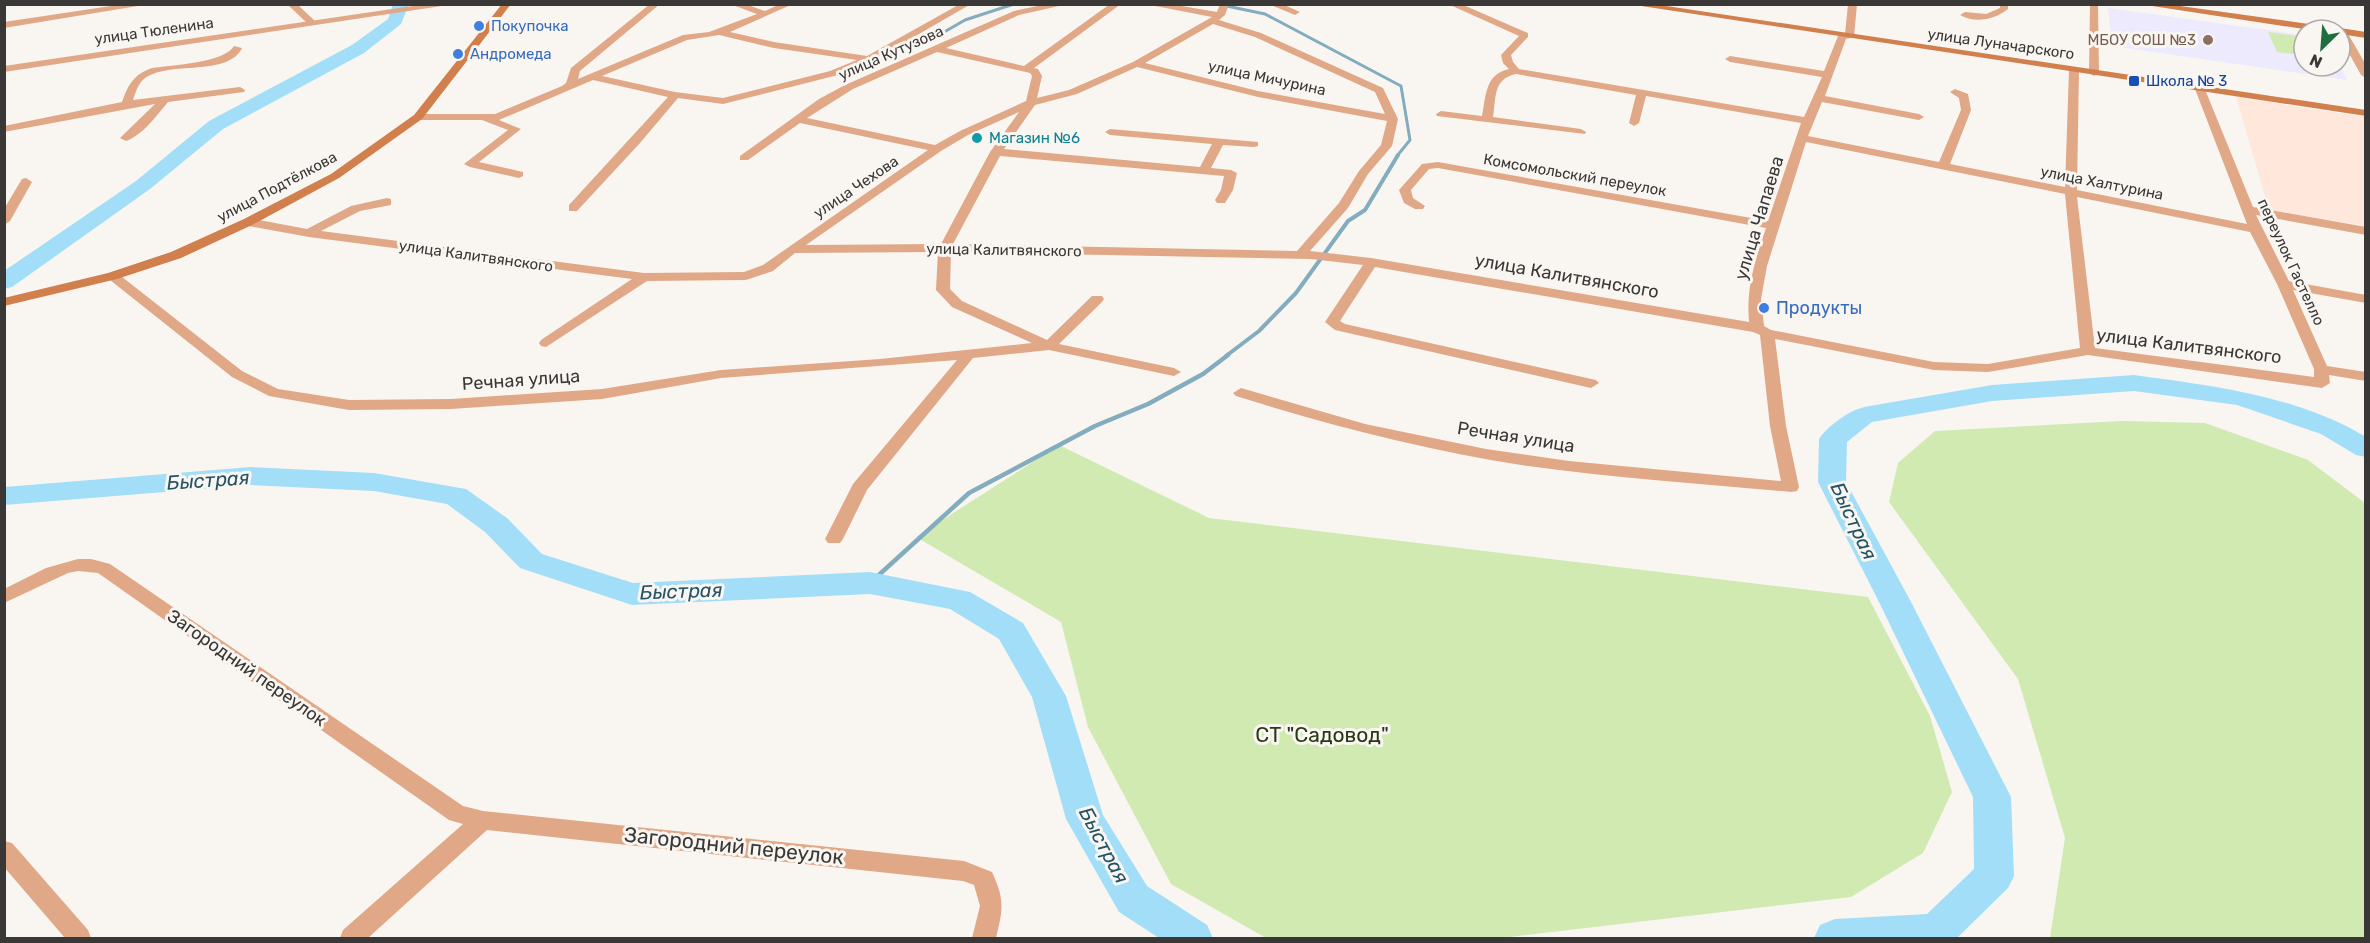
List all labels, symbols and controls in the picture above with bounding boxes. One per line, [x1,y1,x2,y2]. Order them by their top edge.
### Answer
street label: улица Тюленина [93,14,215,48]
place label: Покупочка [491,17,569,35]
north arrow [2292,18,2352,78]
marker: Покупочка [472,19,486,33]
street label: улица Кутузова [836,22,946,84]
street label: улица Луначарского [1926,25,2076,63]
place label: МБОУ СОШ №3 [2087,31,2196,49]
marker: МБОУ СОШ №3 [2201,33,2215,47]
place label: Андромеда [470,45,552,63]
marker: Андромеда [451,47,465,61]
text: N [2307,50,2325,72]
street label: улица Мичурина [1207,57,1327,99]
place label: Школа № 3 [2146,72,2227,90]
marker: Школа № 3 [2127,74,2141,88]
place label: Магазин №6 [989,129,1080,147]
marker: Магазин №6 [970,131,984,145]
street label: улица Подтёлкова [214,148,340,226]
street label: Комсомольский переулок [1482,150,1668,200]
street label: улица Чехова [810,152,902,222]
street label: улица Чапаева [1730,153,1788,283]
street label: улица Халтурина [2039,162,2165,204]
street label: переулок Гастелло [2254,196,2328,328]
street label: улица Калитвянского [398,236,554,276]
street label: улица Калитвянского [926,240,1082,260]
street label: улица Калитвянского [1473,249,1661,303]
place label: Продукты [1776,297,1862,319]
marker: Продукты [1757,301,1771,315]
street label: улица Калитвянского [2095,324,2283,368]
street label: Речная улица [461,365,581,395]
street label: Речная улица [1456,417,1576,457]
water label: Быстрая [166,465,250,495]
water label: Быстрая [1826,478,1882,564]
water label: Быстрая [639,578,723,604]
street label: Загородний переулок [163,605,331,731]
park label: СТ "Садовод" [1255,722,1389,747]
water label: Быстрая [1074,803,1134,887]
street label: Загородний переулок [623,822,845,869]

